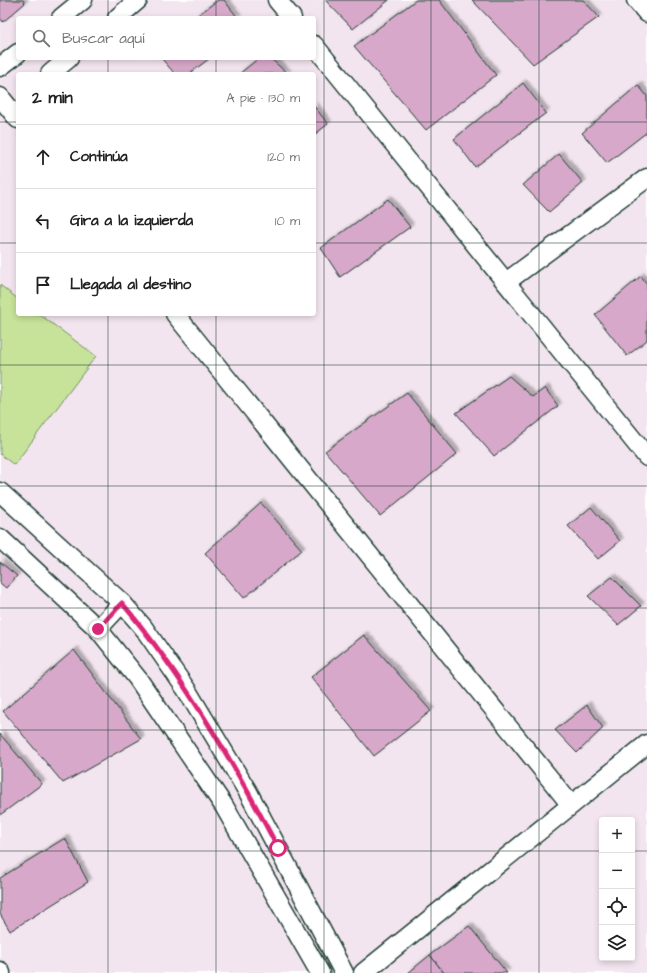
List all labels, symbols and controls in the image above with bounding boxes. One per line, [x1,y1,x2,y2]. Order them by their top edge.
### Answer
search box [16,16,316,60]
icon: search [30,27,52,49]
text: Buscar aquí [62,28,144,49]
text: 2 min [32,86,73,110]
text: A pie · 130 m [226,89,300,107]
icon: ahead [32,146,54,168]
text: Continúa [70,146,128,167]
text: 120 m [267,148,300,166]
icon: left [32,210,54,232]
text: Gira a la izquierda [70,210,193,231]
text: 10 m [275,212,300,230]
icon: arrive [32,274,54,296]
text: Llegada al destino [70,274,191,295]
route end [89,620,107,638]
map controls [599,817,635,961]
button: + [599,817,635,853]
route start [269,839,287,857]
button: − [599,853,635,889]
button: locate [599,889,635,925]
button: layers [599,925,635,961]

